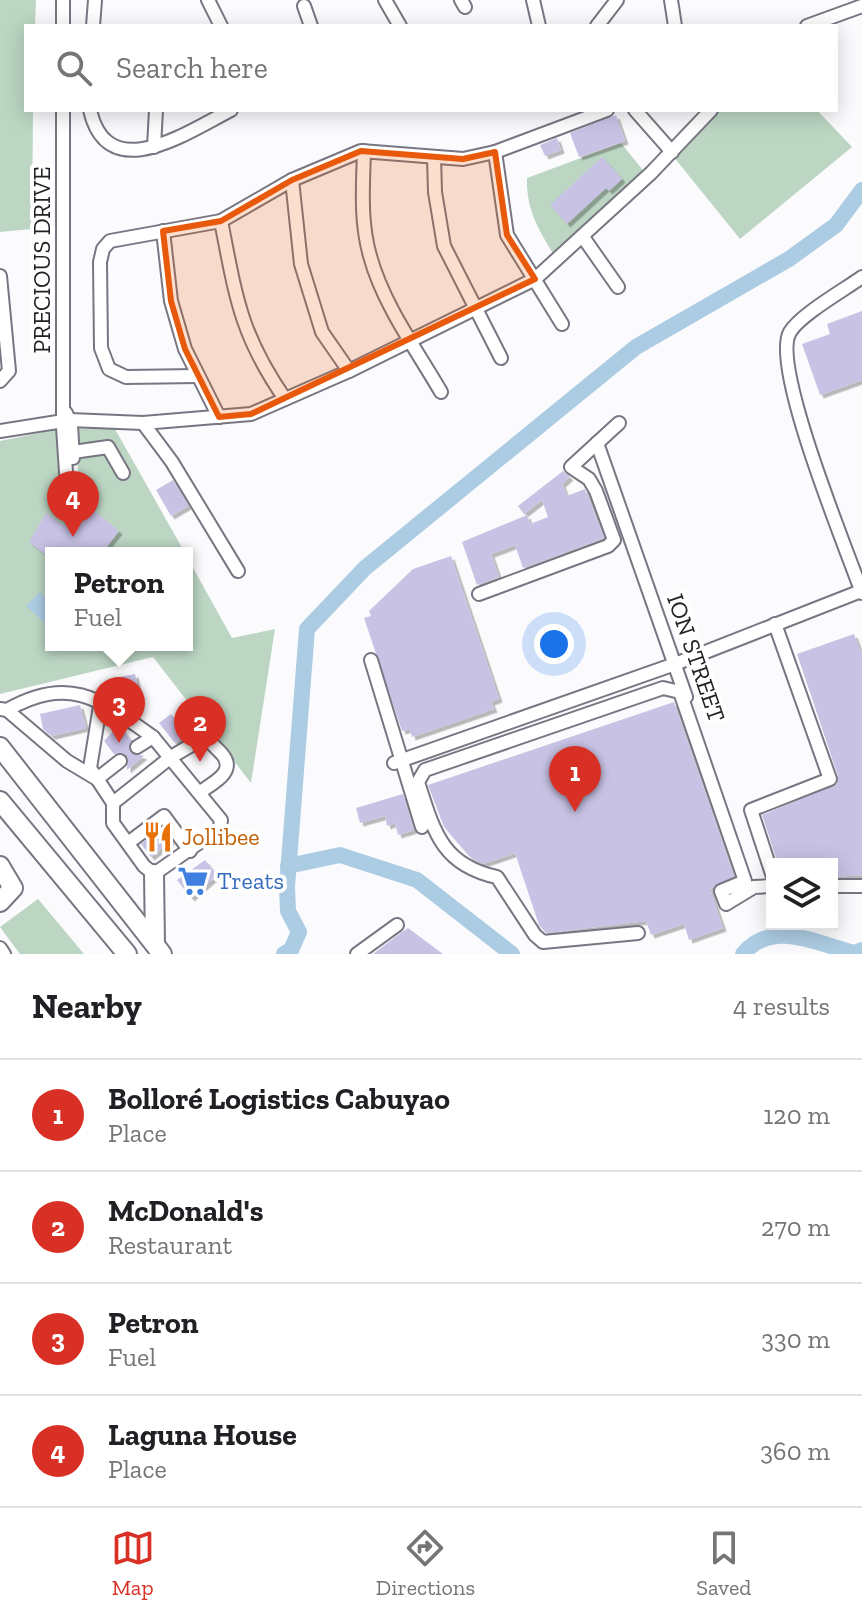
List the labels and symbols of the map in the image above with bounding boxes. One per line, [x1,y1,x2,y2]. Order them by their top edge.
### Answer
street label: PRECIOUS DRIVE [27,166,56,354]
pin: 4 [47,471,99,537]
street label: ION STREET [661,590,732,726]
your location [534,624,574,664]
pin: 3 [93,677,145,743]
pin: 2 [174,696,226,762]
pin: 1 [549,746,601,812]
restaurant icon: Jollibee [141,820,175,854]
place label: Jollibee [182,822,260,851]
supermarket icon: Treats [176,864,210,898]
place label: Treats [217,866,284,895]

